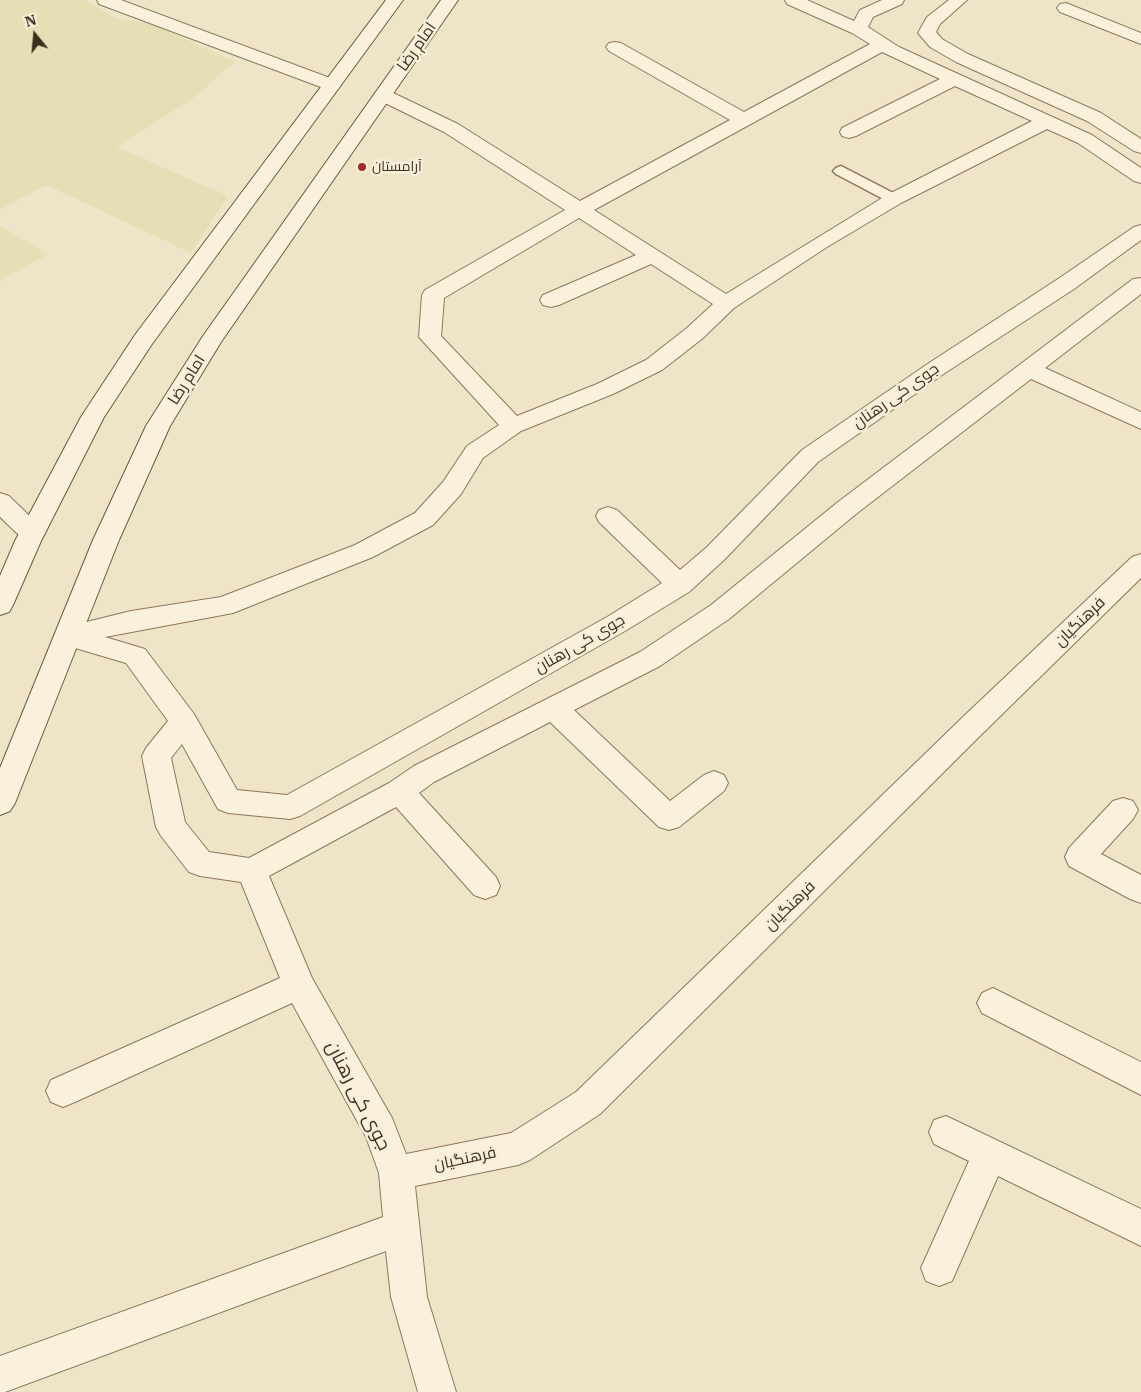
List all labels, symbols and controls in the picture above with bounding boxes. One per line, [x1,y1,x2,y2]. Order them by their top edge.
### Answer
north arrow [10,10,60,60]
text: N [23,10,39,31]
street label: امام رضا [393,19,441,75]
place label: آرامستان [372,159,422,175]
marker: آرامستان [356,161,368,173]
street label: امام رضا [164,352,210,408]
street label: جوی کی رهنان [849,359,943,433]
street label: فرهنگیان [1051,593,1109,651]
street label: جوی کی رهنان [531,610,629,678]
street label: فرهنگیان [761,877,819,935]
street label: جوی کی رهنان [321,1037,395,1155]
street label: فرهنگیان [432,1143,498,1175]

